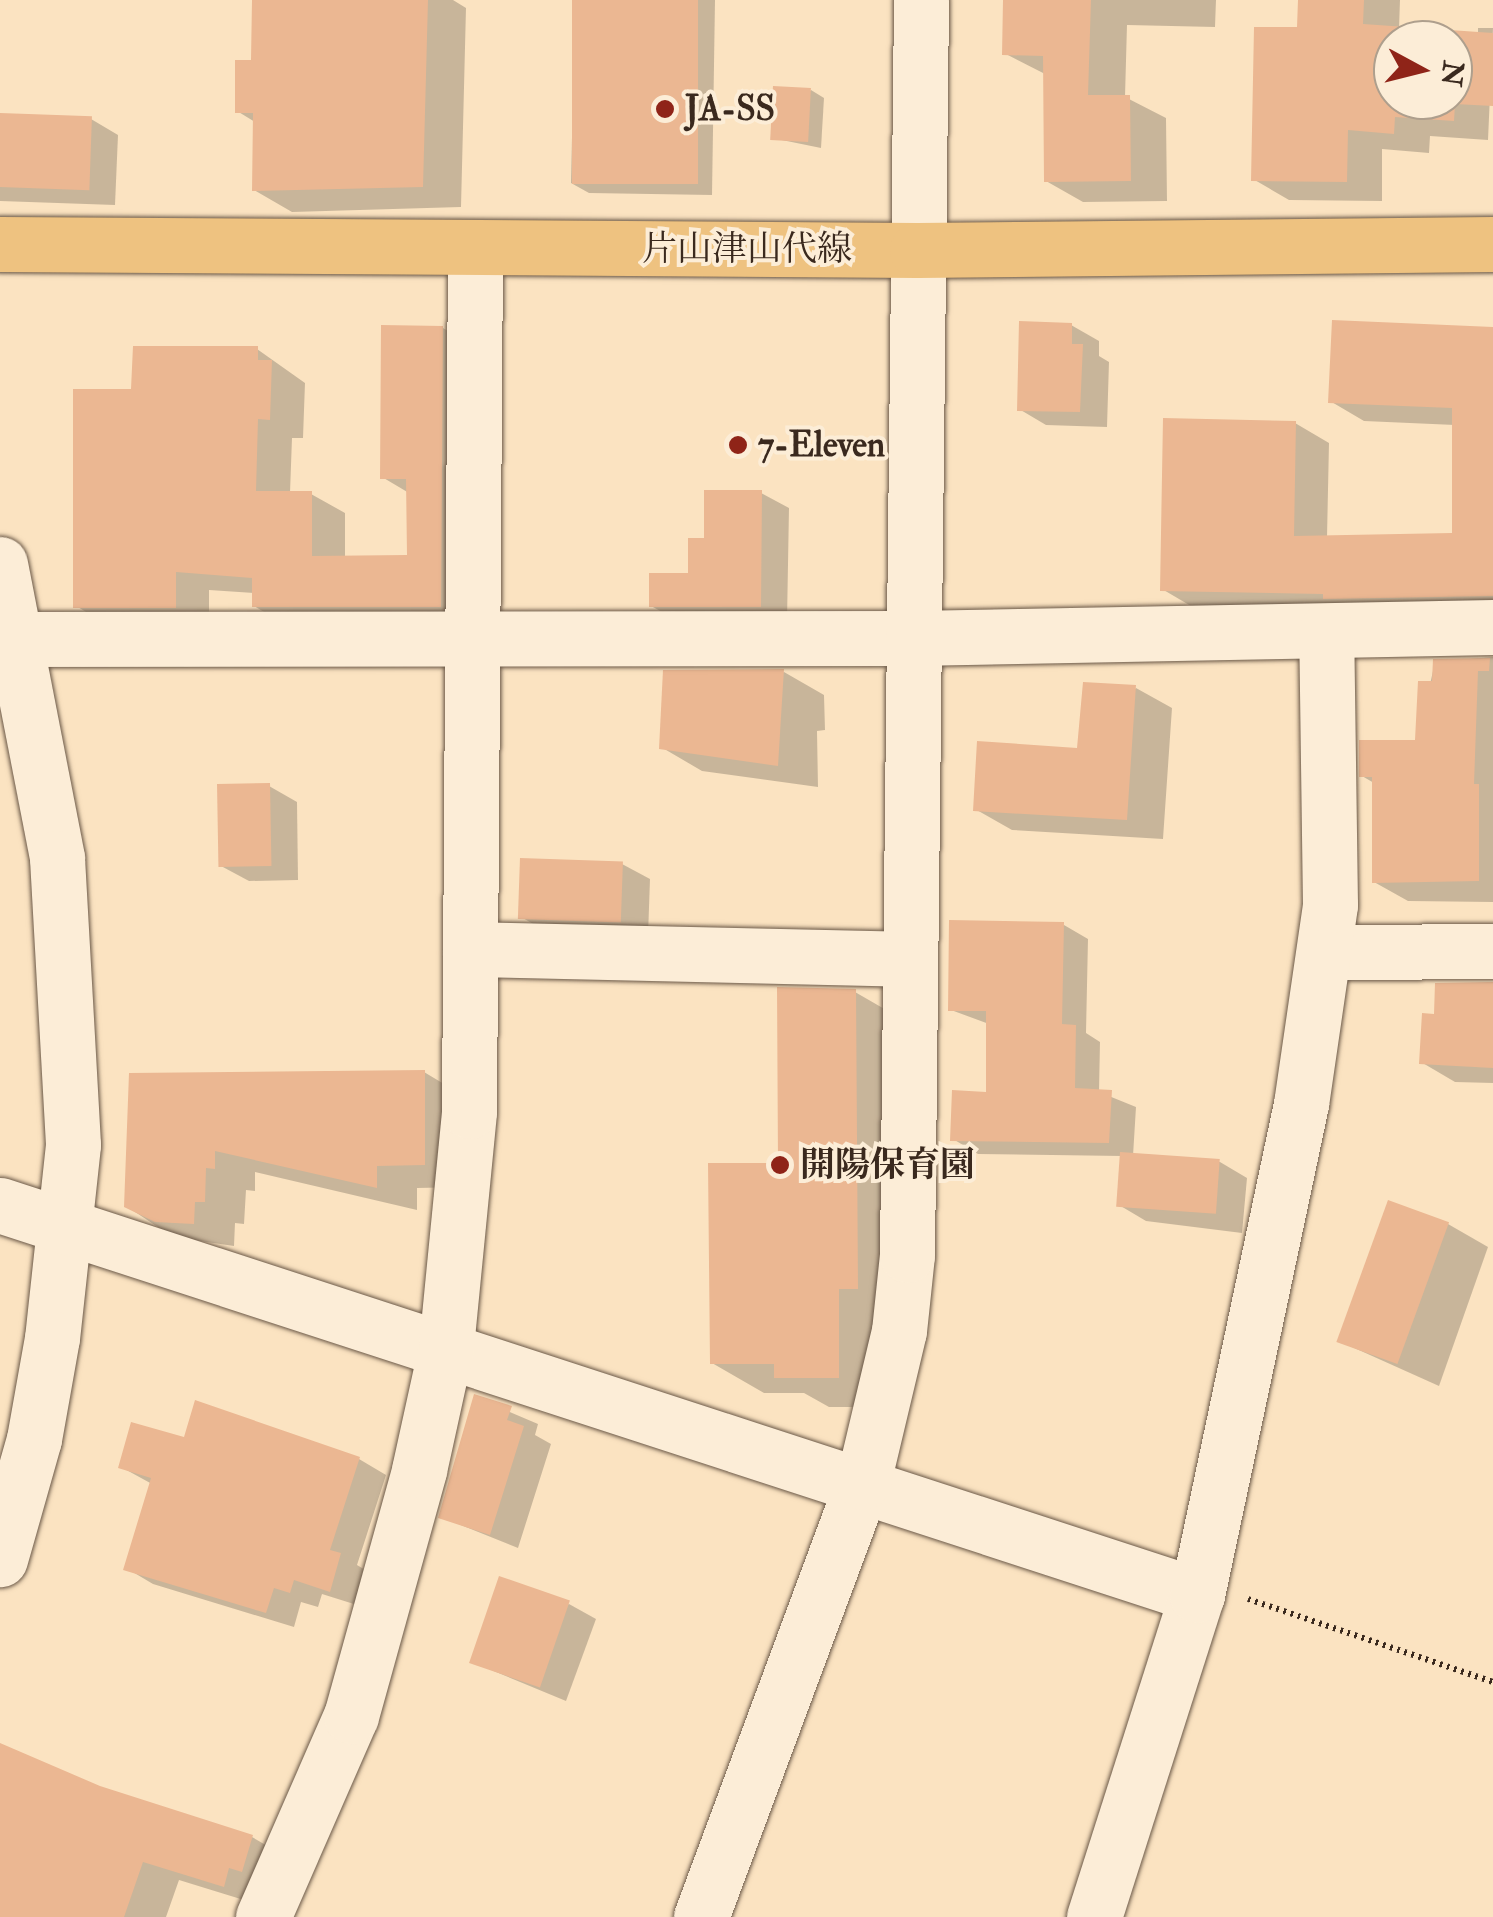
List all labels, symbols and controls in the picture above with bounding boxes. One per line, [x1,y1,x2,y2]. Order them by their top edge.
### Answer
north arrow [1373,20,1473,120]
text: N [1432,59,1470,88]
place label: JA-SS [685,88,775,130]
marker: JA-SS [654,98,676,120]
street label: 片山津山代線 [642,228,852,270]
place label: 7-Eleven [758,424,885,466]
marker: 7-Eleven [727,434,749,456]
place label: 開陽保育園 [800,1144,975,1186]
marker: 開陽保育園 [769,1154,791,1176]

